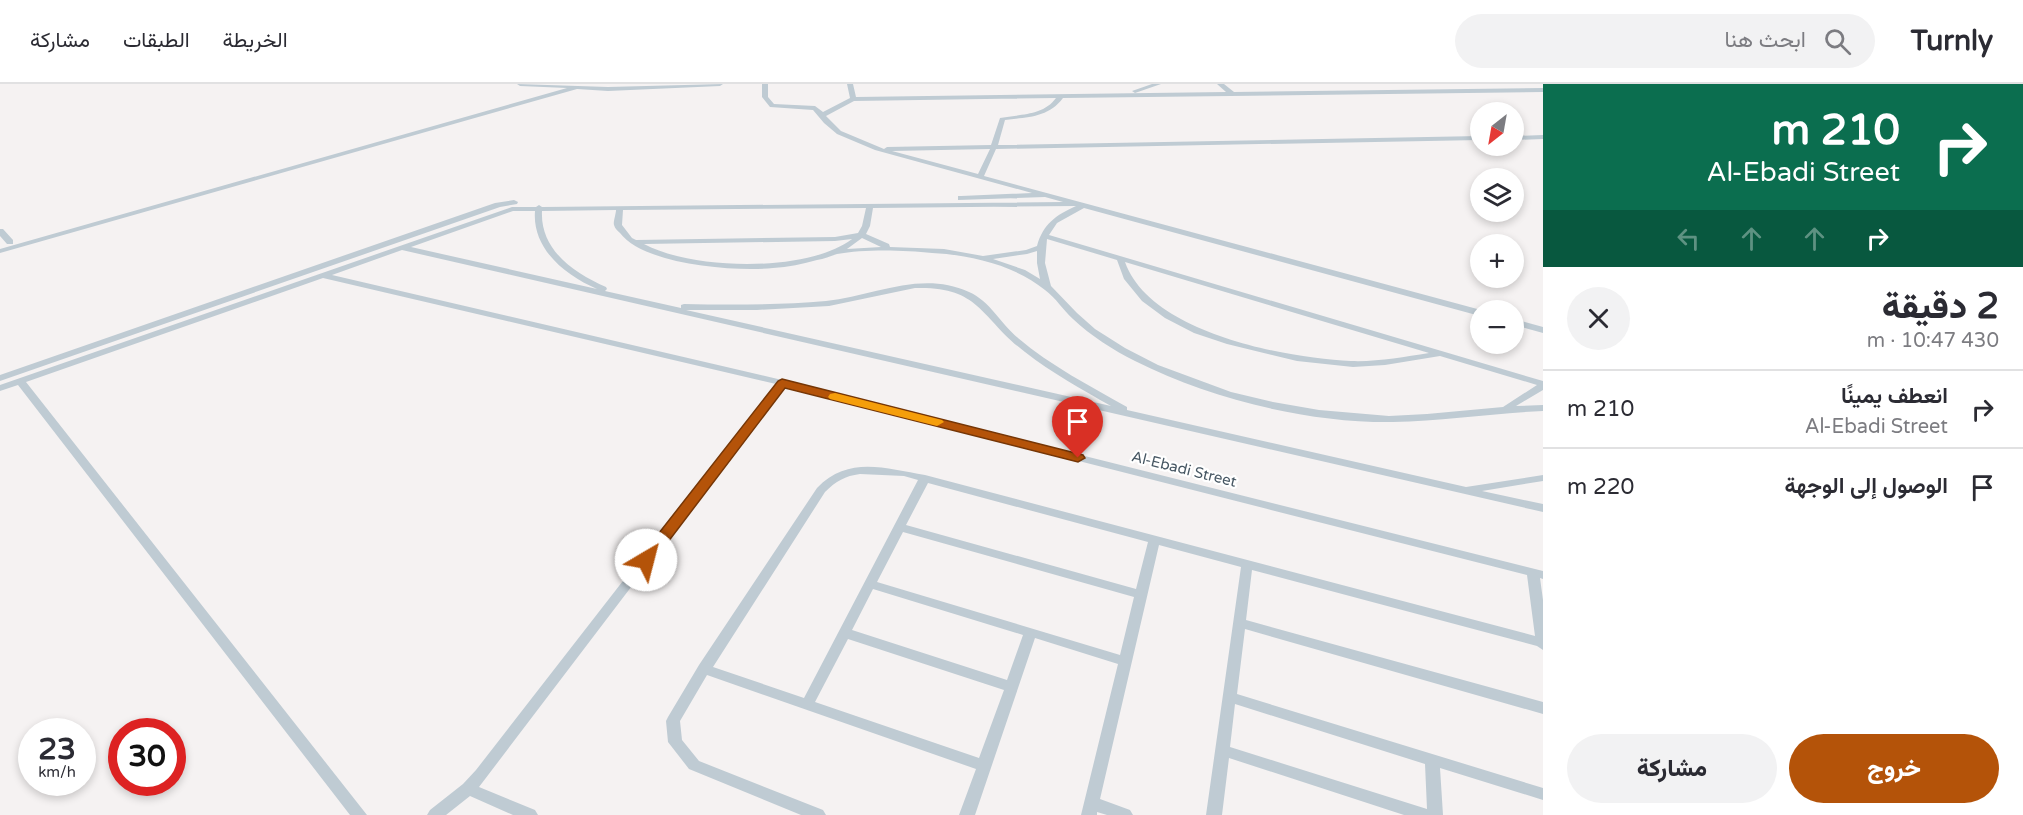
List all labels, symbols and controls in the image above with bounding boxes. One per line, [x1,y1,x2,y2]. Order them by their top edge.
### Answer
search box [1455,14,1875,68]
text: Turnly [1911,24,1993,58]
icon: search [1821,25,1854,58]
text: ابحث هنا [1725,27,1806,53]
text: مشاركة [30,28,90,53]
text: الطبقات [123,28,190,53]
text: الخريطة [223,28,288,53]
north arrow [1470,102,1524,156]
map controls [1470,102,1524,354]
text: 210 m [1771,105,1900,156]
icon: right [1921,108,1999,186]
text: Al-Ebadi Street [1707,156,1900,189]
button: layers [1470,168,1524,222]
icon: left [1672,222,1705,255]
icon: ahead [1735,222,1768,255]
icon: ahead [1798,222,1831,255]
icon: right [1861,222,1894,255]
button: + [1470,234,1524,288]
text: 2 دقيقة [1882,285,1999,328]
button: close [1567,287,1630,350]
button: − [1470,300,1524,354]
text: 430 m · 10:47 [1867,329,1999,353]
text: انعطف يمينًا [1841,383,1948,409]
icon: right [1966,393,1999,426]
pin [1052,396,1103,458]
text: 210 m [1567,396,1634,422]
icon: arrive [1061,405,1094,438]
text: Al-Ebadi Street [1805,415,1948,439]
street label: Al-Ebadi Street [1130,447,1239,491]
icon: arrive [1966,471,1999,504]
text: الوصول إلى الوجهة [1784,473,1948,499]
text: 220 m [1567,474,1634,500]
position arrow [614,528,678,592]
speed limit sign: 30 [108,718,186,796]
text: 23 [38,731,76,768]
button: مشاركة [1567,734,1777,803]
button: خروج [1789,734,1999,803]
text: km/h [38,763,76,781]

